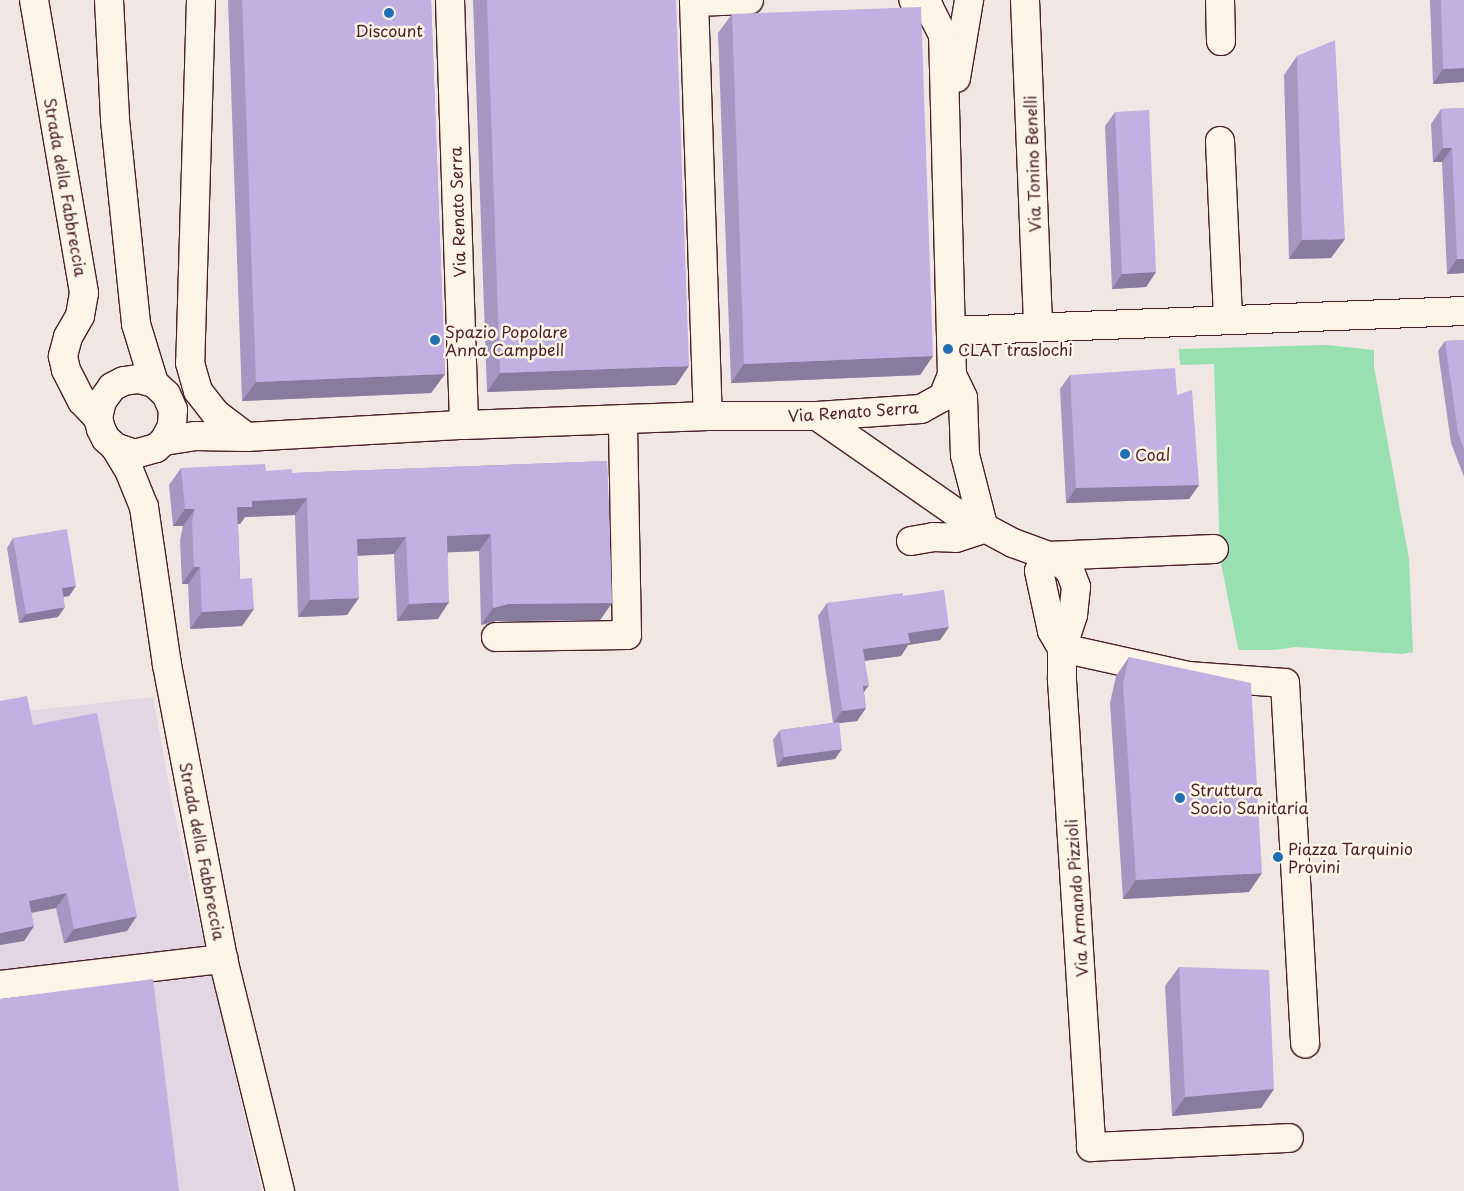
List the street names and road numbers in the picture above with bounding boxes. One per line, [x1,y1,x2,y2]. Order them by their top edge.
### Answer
street label: Via Tonino Benelli [1020,95,1044,233]
street label: Strada della Fabbreccia [41,96,91,278]
street label: Via Renato Serra [445,146,469,278]
street label: Via Renato Serra [787,397,919,425]
street label: Strada della Fabbreccia [176,760,230,942]
street label: Via Armando Pizzioli [1061,818,1091,978]

